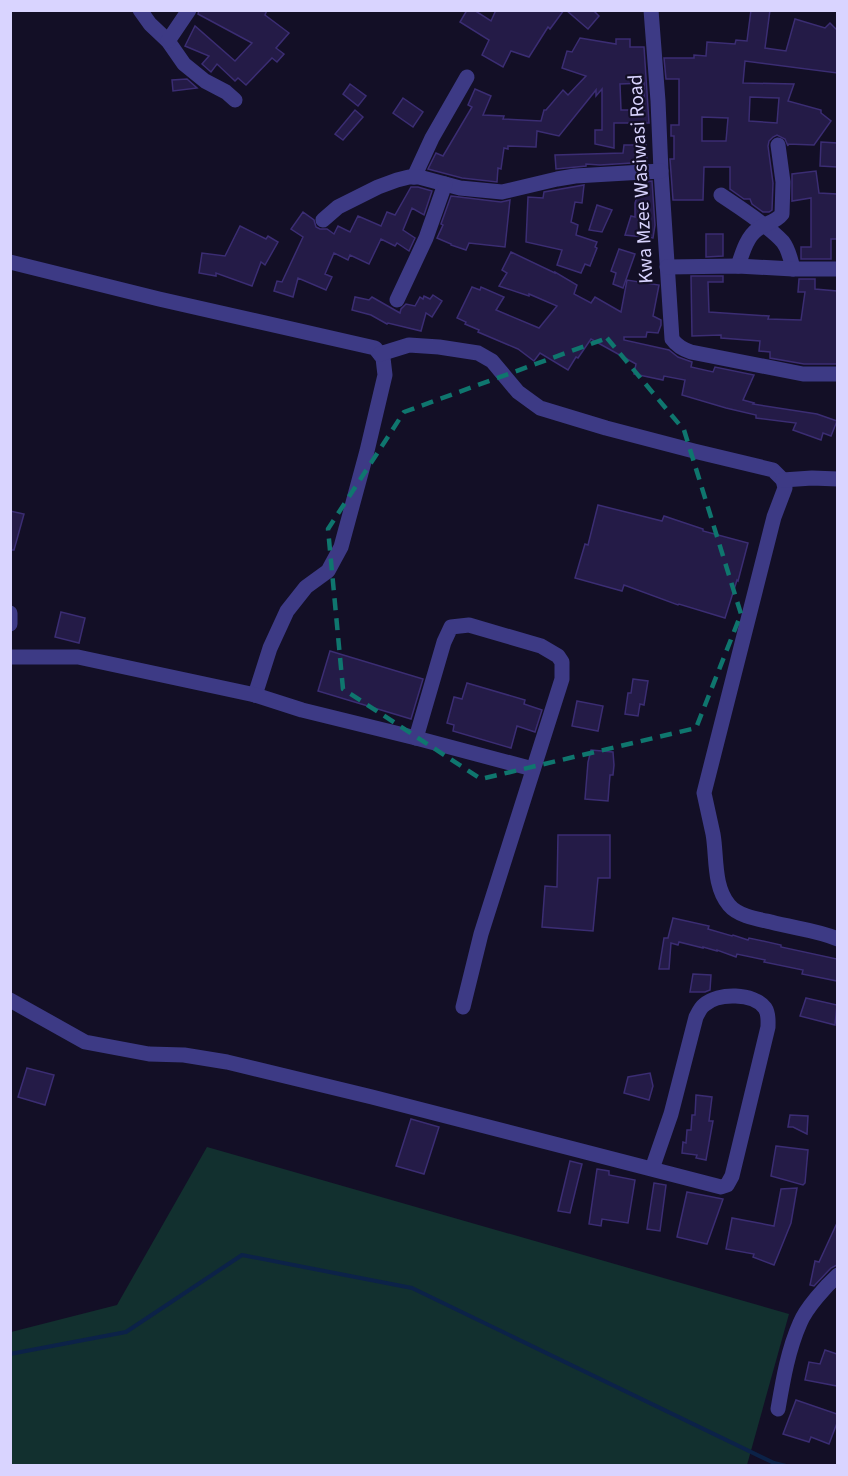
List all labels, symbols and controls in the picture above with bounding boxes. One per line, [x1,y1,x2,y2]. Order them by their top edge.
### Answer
street label: Kwa Mzee Wasiwasi Road [622,74,660,284]

